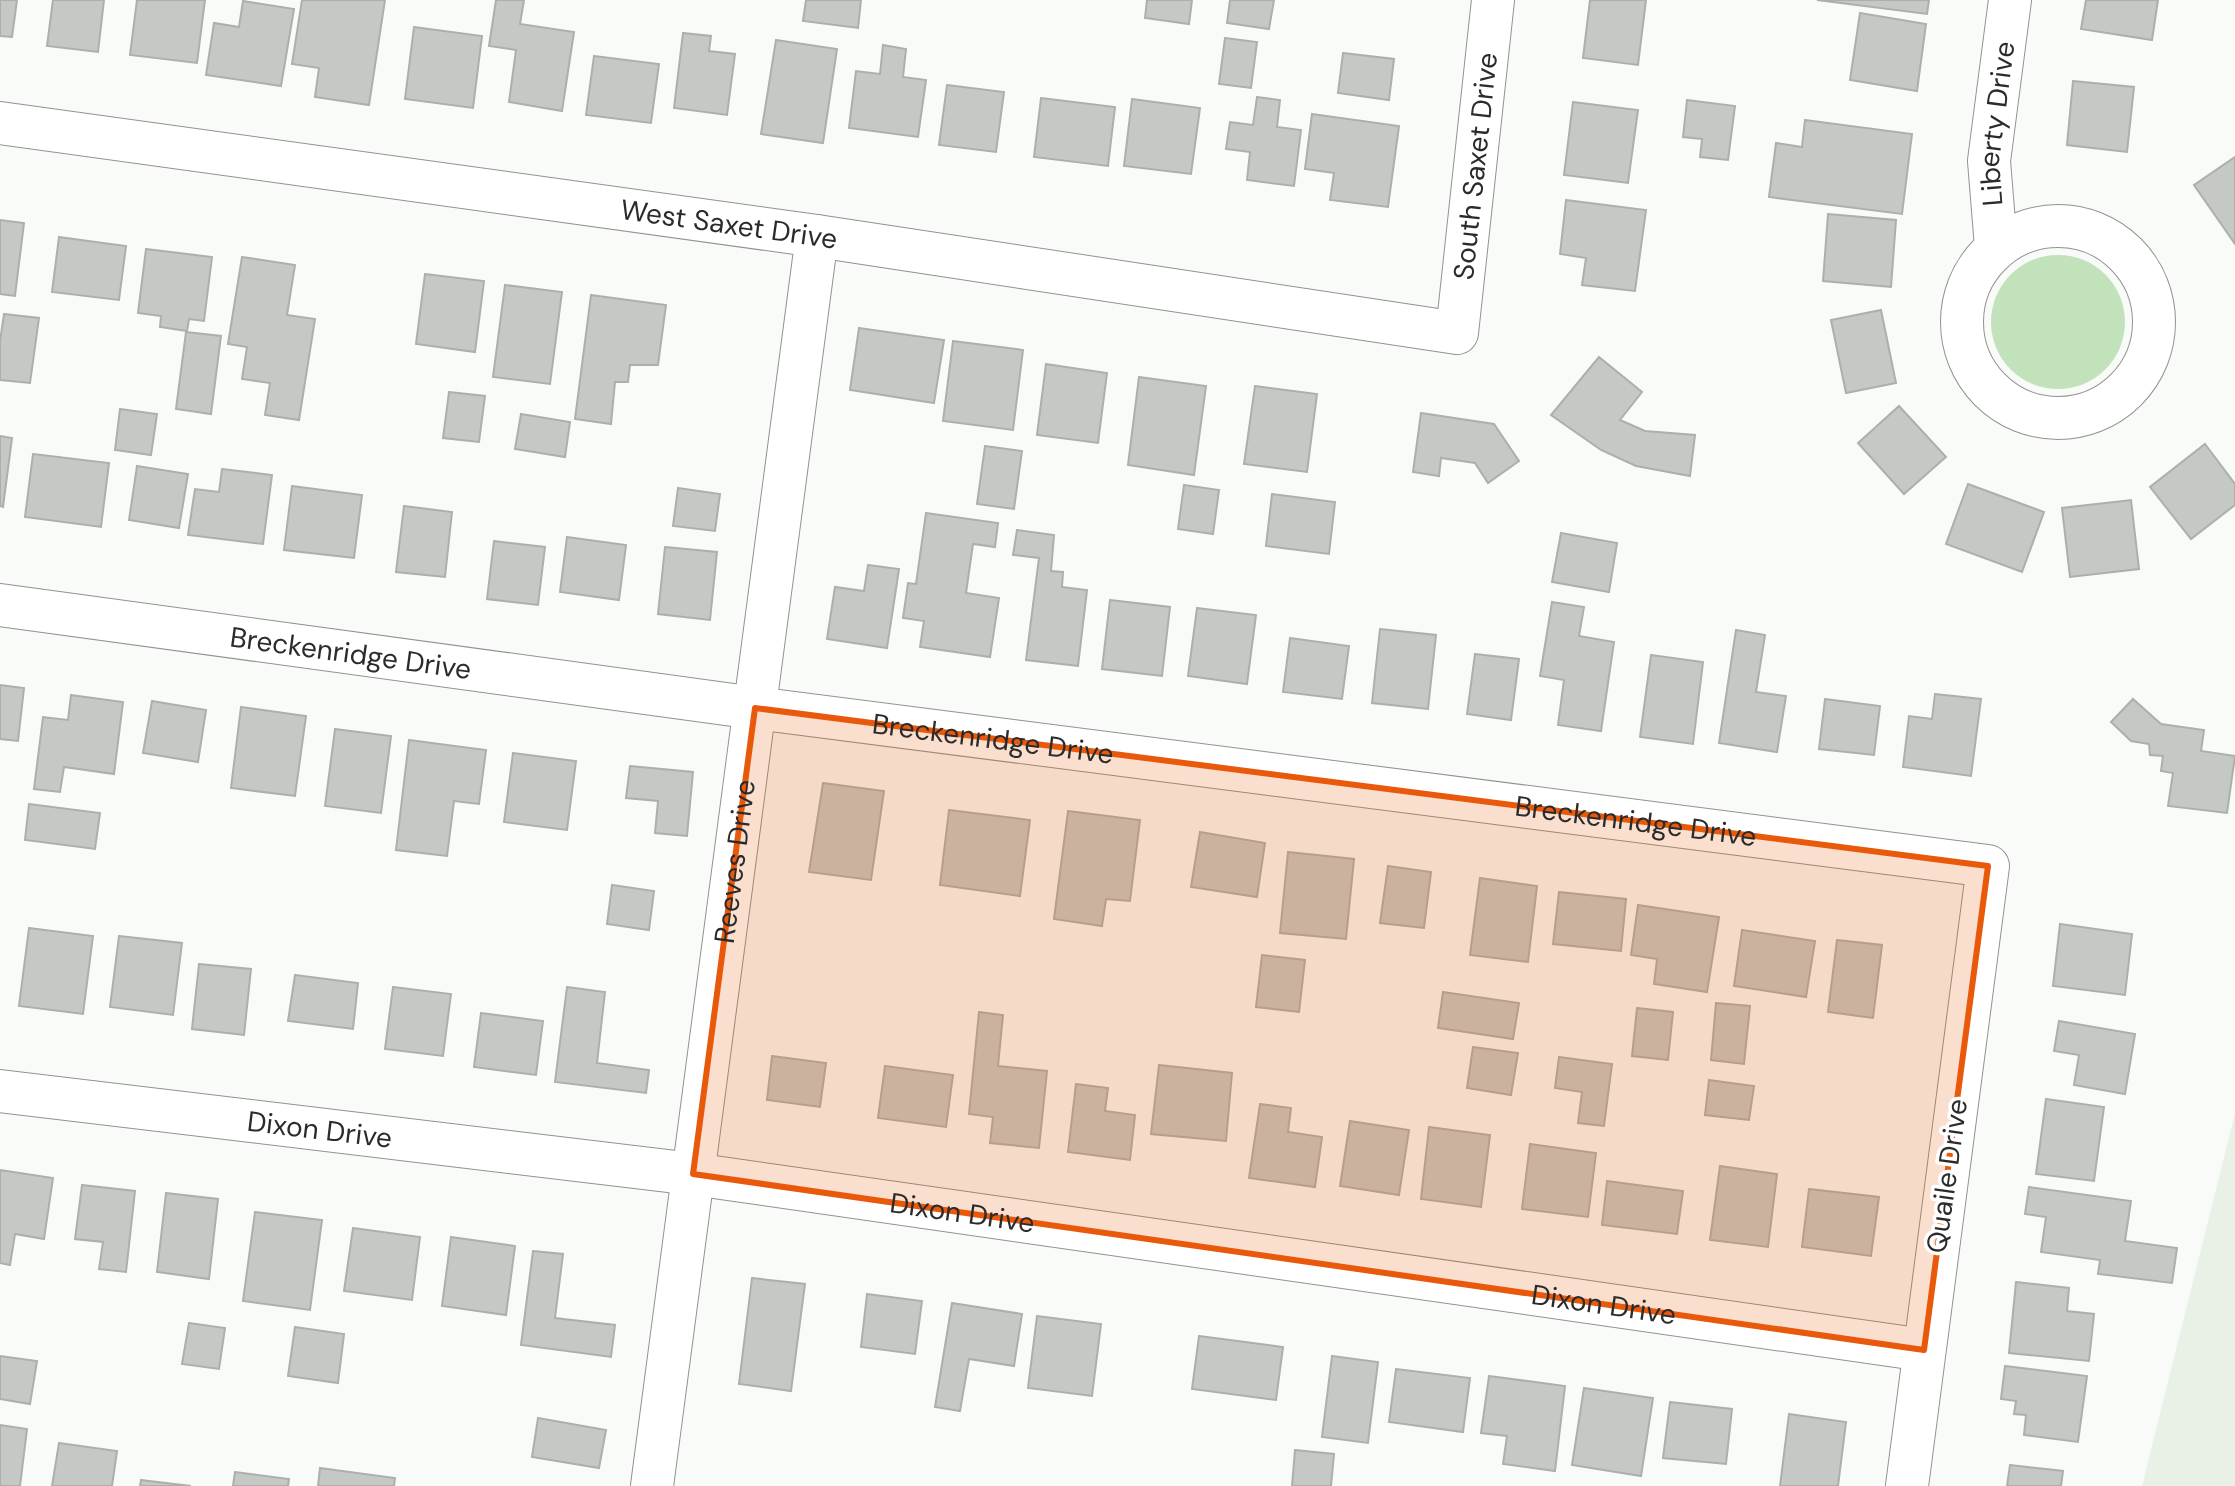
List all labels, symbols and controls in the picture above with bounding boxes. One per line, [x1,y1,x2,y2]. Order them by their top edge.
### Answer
street label: Liberty Drive [1970,39,2023,207]
street label: South Saxet Drive [1444,50,1506,282]
street label: West Saxet Drive [618,191,840,257]
street label: Breckenridge Drive [228,618,474,688]
street label: Breckenridge Drive [870,705,1116,772]
street label: Reeves Drive [705,777,764,946]
street label: Breckenridge Drive [1513,787,1759,855]
street label: Quaile Drive [1918,1096,1976,1256]
street label: Dixon Drive [245,1102,394,1156]
street label: Dixon Drive [888,1184,1037,1241]
street label: Dixon Drive [1529,1276,1679,1333]

